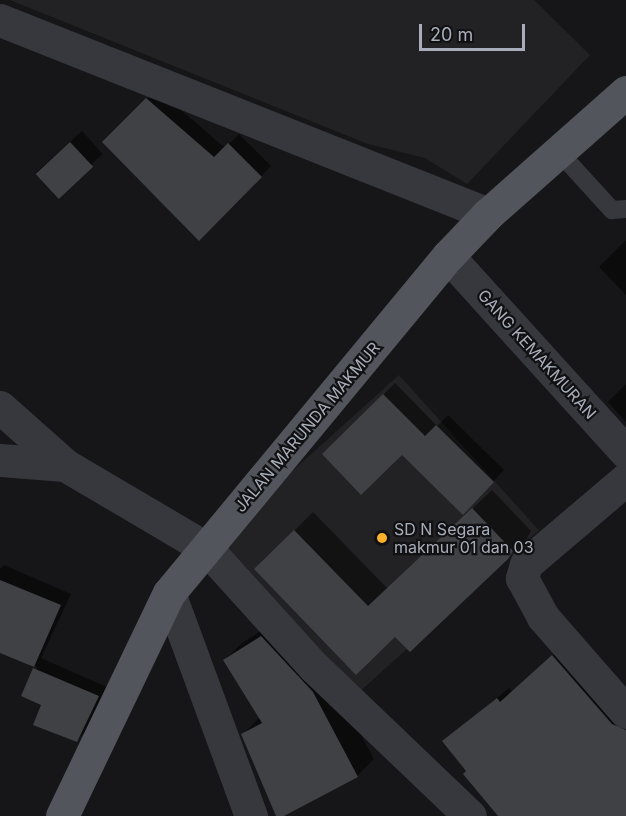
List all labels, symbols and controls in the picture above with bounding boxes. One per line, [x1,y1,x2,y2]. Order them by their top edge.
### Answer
scale bar [422,12,528,50]
text: 20 m [430,24,473,45]
street label: GANG KEMAKMURAN [474,285,600,423]
street label: JALAN MARUNDA MAKMUR [230,338,384,516]
place label: SD N Segara makmur 01 dan 03 [394,519,534,557]
marker: SD N Segara makmur 01 dan 03 [375,531,389,545]

